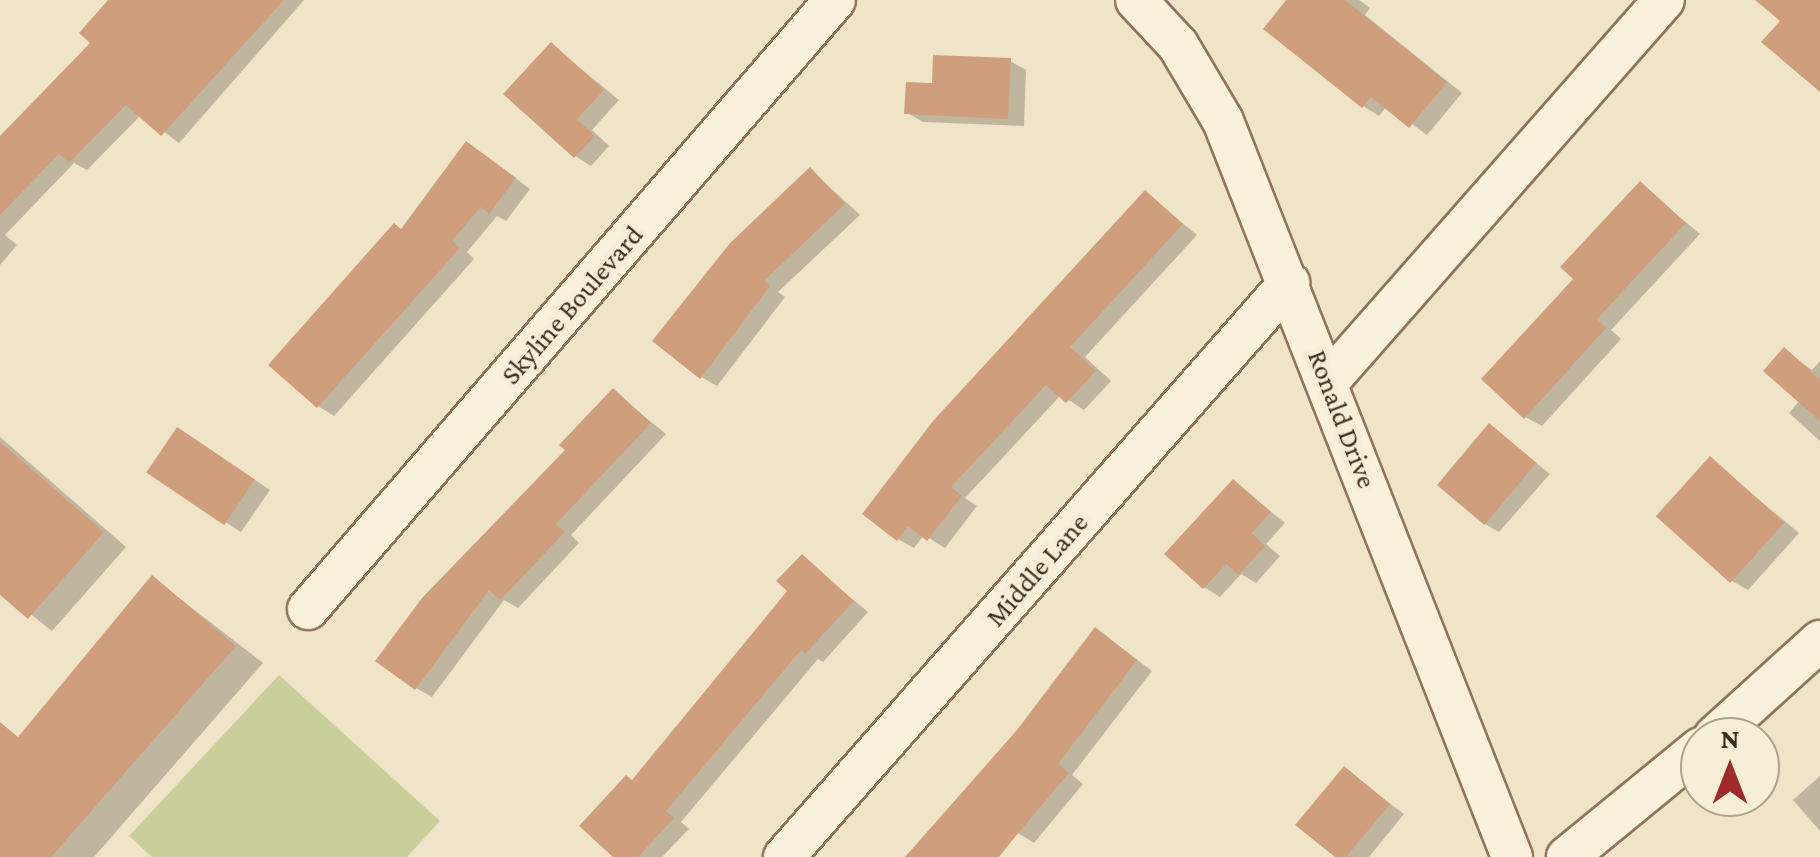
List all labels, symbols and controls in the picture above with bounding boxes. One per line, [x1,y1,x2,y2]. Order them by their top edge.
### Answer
street label: Skyline Boulevard [494,219,650,391]
street label: Ronald Drive [1300,345,1384,493]
street label: Middle Lane [979,506,1095,634]
north arrow [1680,717,1780,817]
text: N [1720,723,1740,754]

